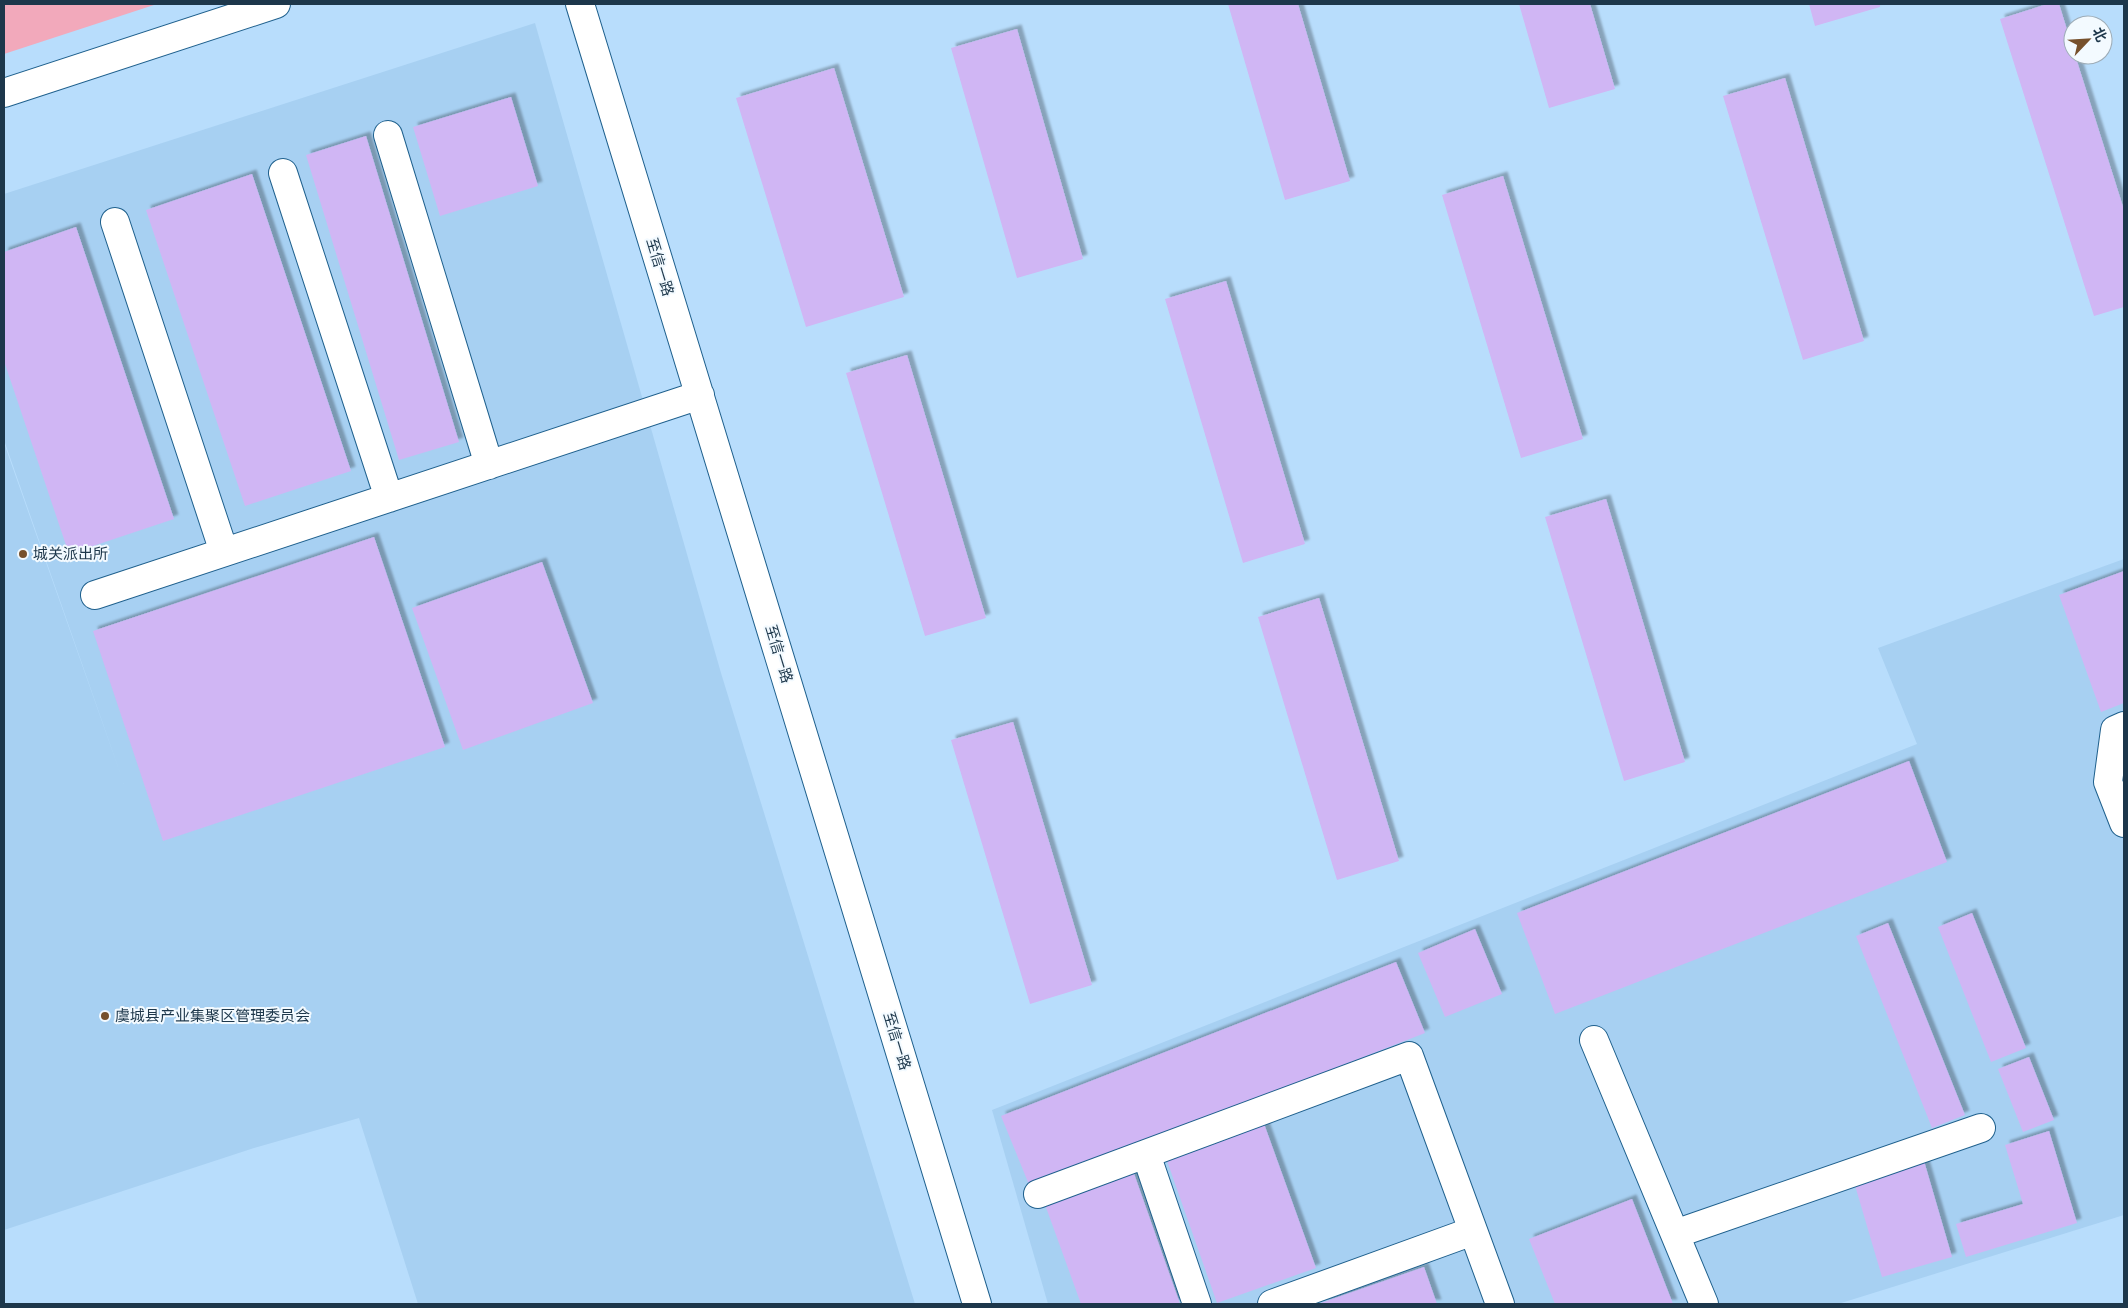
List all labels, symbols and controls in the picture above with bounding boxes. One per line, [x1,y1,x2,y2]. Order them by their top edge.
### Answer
north arrow [2063,15,2113,65]
text: 北 [2089,24,2111,45]
street label: 至信一路 [642,235,678,299]
place label: 城关派出所 [33,544,108,564]
marker: 城关派出所 [17,548,29,560]
street label: 至信一路 [761,622,797,686]
place label: 虞城县产业集聚区管理委员会 [115,1006,310,1026]
street label: 至信一路 [879,1009,915,1073]
marker: 虞城县产业集聚区管理委员会 [99,1010,111,1022]

